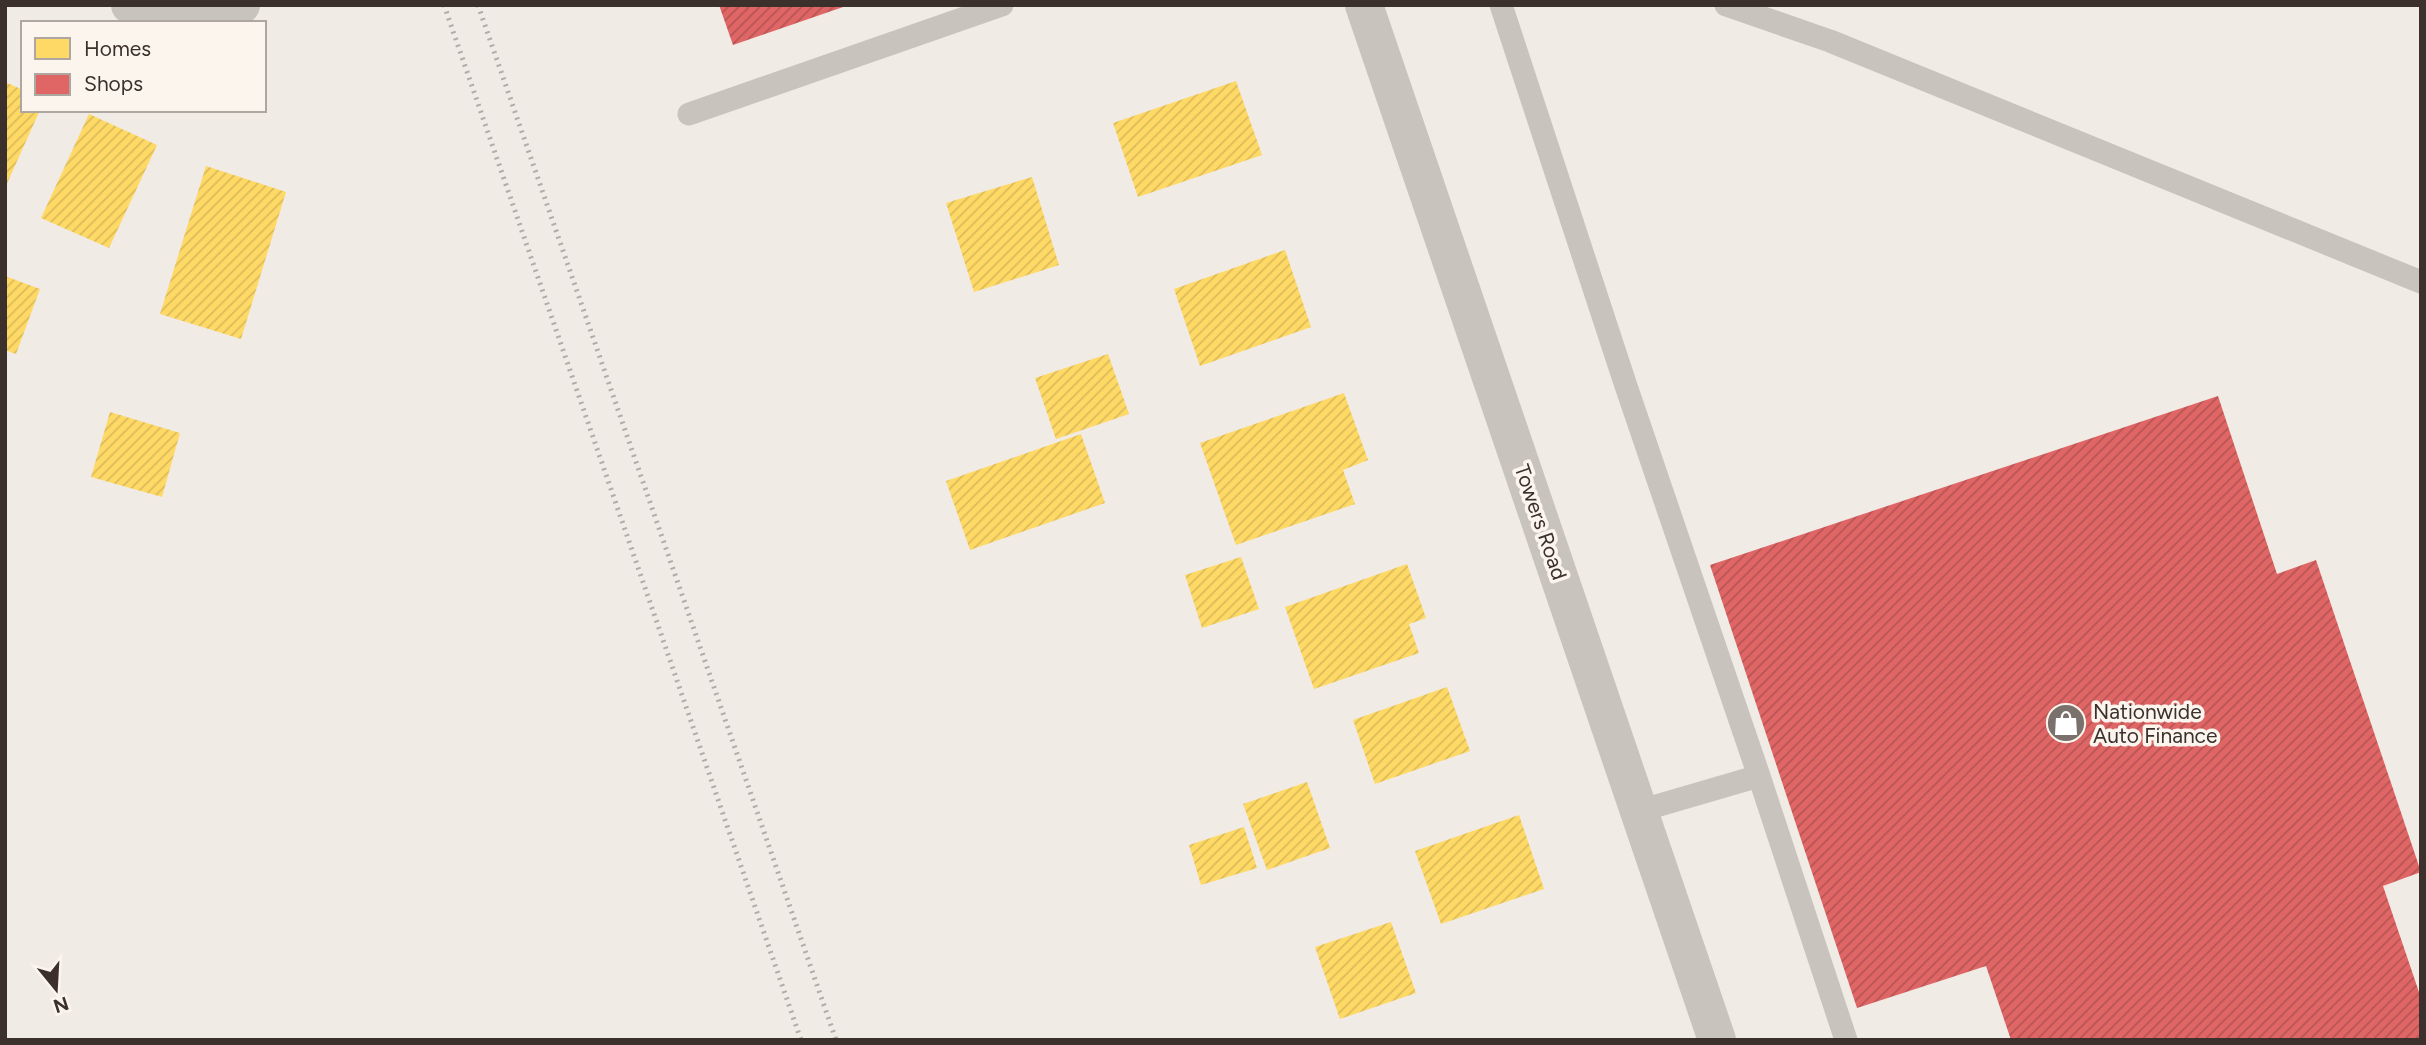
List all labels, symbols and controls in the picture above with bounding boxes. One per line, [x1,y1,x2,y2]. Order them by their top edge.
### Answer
legend [21,21,266,112]
text: Homes [84,36,151,61]
text: Shops [84,71,143,96]
street label: Towers Road [1510,461,1572,583]
place label: Nationwide Auto Finance [2093,699,2217,748]
shop icon: Nationwide Auto Finance [2045,702,2087,744]
north arrow [21,954,91,1024]
text: N [51,991,72,1018]

